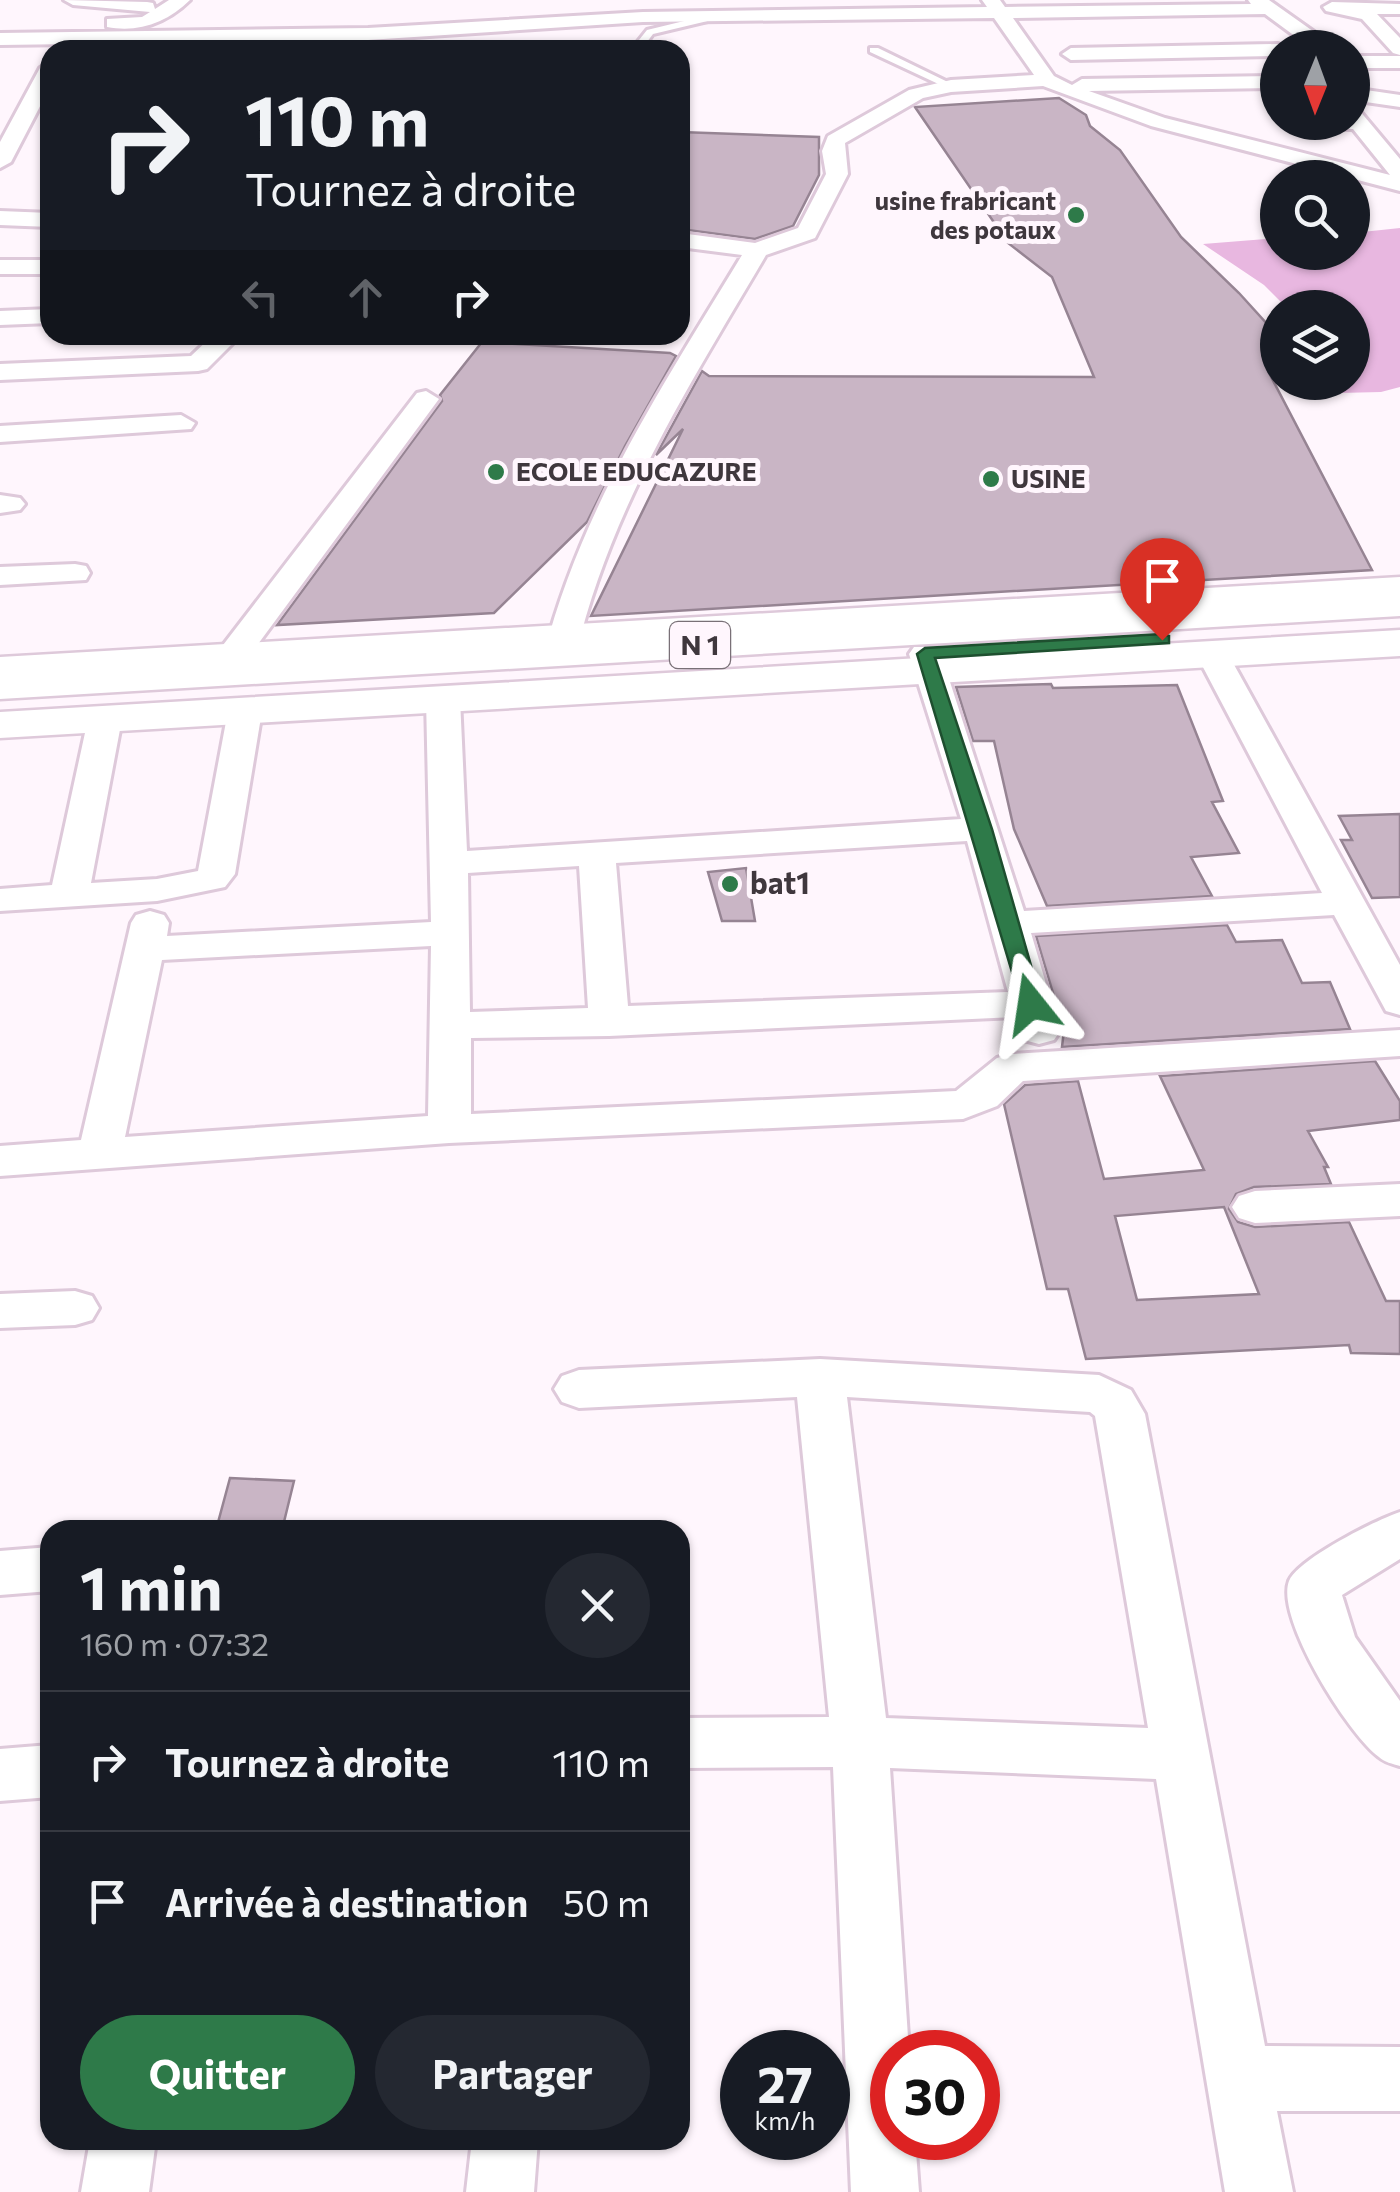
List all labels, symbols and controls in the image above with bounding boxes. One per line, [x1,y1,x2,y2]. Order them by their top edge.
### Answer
north arrow [1260,30,1370,140]
map controls [1260,30,1370,400]
text: 110 m [245,75,429,160]
icon: right [80,80,210,210]
text: Tournez à droite [245,160,576,215]
button: search [1260,160,1370,270]
place label: usine frabricant des potaux [875,185,1056,244]
marker: usine frabricant des potaux [1065,204,1087,226]
icon: left [233,270,288,325]
icon: ahead [338,270,393,325]
icon: right [443,270,498,325]
button: layers [1260,290,1370,400]
place label: ECOLE EDUCAZURE [516,456,757,486]
marker: ECOLE EDUCAZURE [485,461,507,483]
place label: USINE [1011,463,1086,493]
marker: USINE [980,468,1002,490]
pin [1120,538,1205,641]
icon: arrive [1135,553,1190,608]
road number: N 1 [670,622,730,668]
place label: bat1 [750,863,810,900]
marker: bat1 [719,873,741,895]
position arrow [979,952,1083,1056]
text: 1 min [80,1549,222,1622]
button: close [545,1553,650,1658]
text: 160 m · 07:32 [80,1623,269,1663]
icon: right [80,1734,135,1789]
text: Tournez à droite [165,1738,449,1785]
text: 110 m [552,1738,650,1785]
icon: arrive [80,1874,135,1929]
text: Arrivée à destination [165,1878,528,1925]
text: 50 m [563,1878,650,1925]
button: Quitter [80,2015,355,2130]
button: Partager [375,2015,650,2130]
speed limit sign: 30 [870,2030,1000,2160]
text: 27 [757,2052,813,2113]
text: km/h [755,2105,815,2135]

